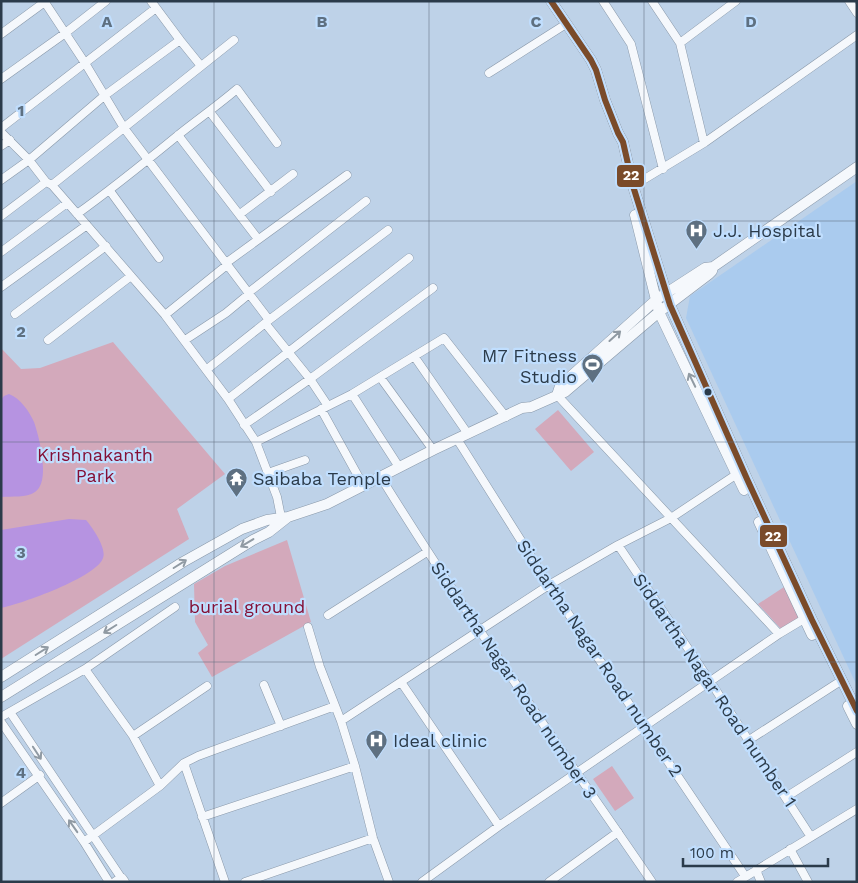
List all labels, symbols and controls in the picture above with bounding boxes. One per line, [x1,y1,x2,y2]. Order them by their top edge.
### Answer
text: A [102,12,113,31]
text: B [317,12,328,31]
text: C [531,12,542,31]
text: D [745,12,757,31]
text: 1 [18,101,24,120]
line badge: 22 [616,164,645,188]
text: 22 [623,167,639,183]
hospital icon: J.J. Hospital [685,218,709,249]
place label: J.J. Hospital [713,220,821,241]
text: 2 [16,322,26,341]
one-way arrow [609,330,622,342]
place label: M7 Fitness Studio [482,345,577,387]
sports icon: M7 Fitness Studio [581,353,605,384]
one-way arrow [687,373,696,388]
unlabelled marker [703,387,713,397]
park label: Krishnakanth Park [37,444,153,486]
temple icon: Saibaba Temple [225,466,249,497]
place label: Saibaba Temple [253,468,391,489]
line badge: 22 [759,524,788,548]
text: 22 [765,528,781,544]
street label: Siddartha Nagar Road number 2 [513,536,687,780]
one-way arrow [241,539,255,549]
text: 3 [16,543,26,562]
street label: Siddartha Nagar Road number 3 [427,558,601,802]
one-way arrow [172,559,186,569]
street label: Siddartha Nagar Road number 1 [629,569,801,811]
park label: burial ground [189,596,305,617]
one-way arrow [103,625,117,635]
one-way arrow [35,646,49,656]
hospital icon: Ideal clinic [365,728,389,759]
place label: Ideal clinic [393,730,487,751]
one-way arrow [32,746,42,760]
text: 4 [16,763,26,782]
one-way arrow [68,819,78,833]
scale bar [683,836,828,868]
text: 100 m [690,844,734,862]

